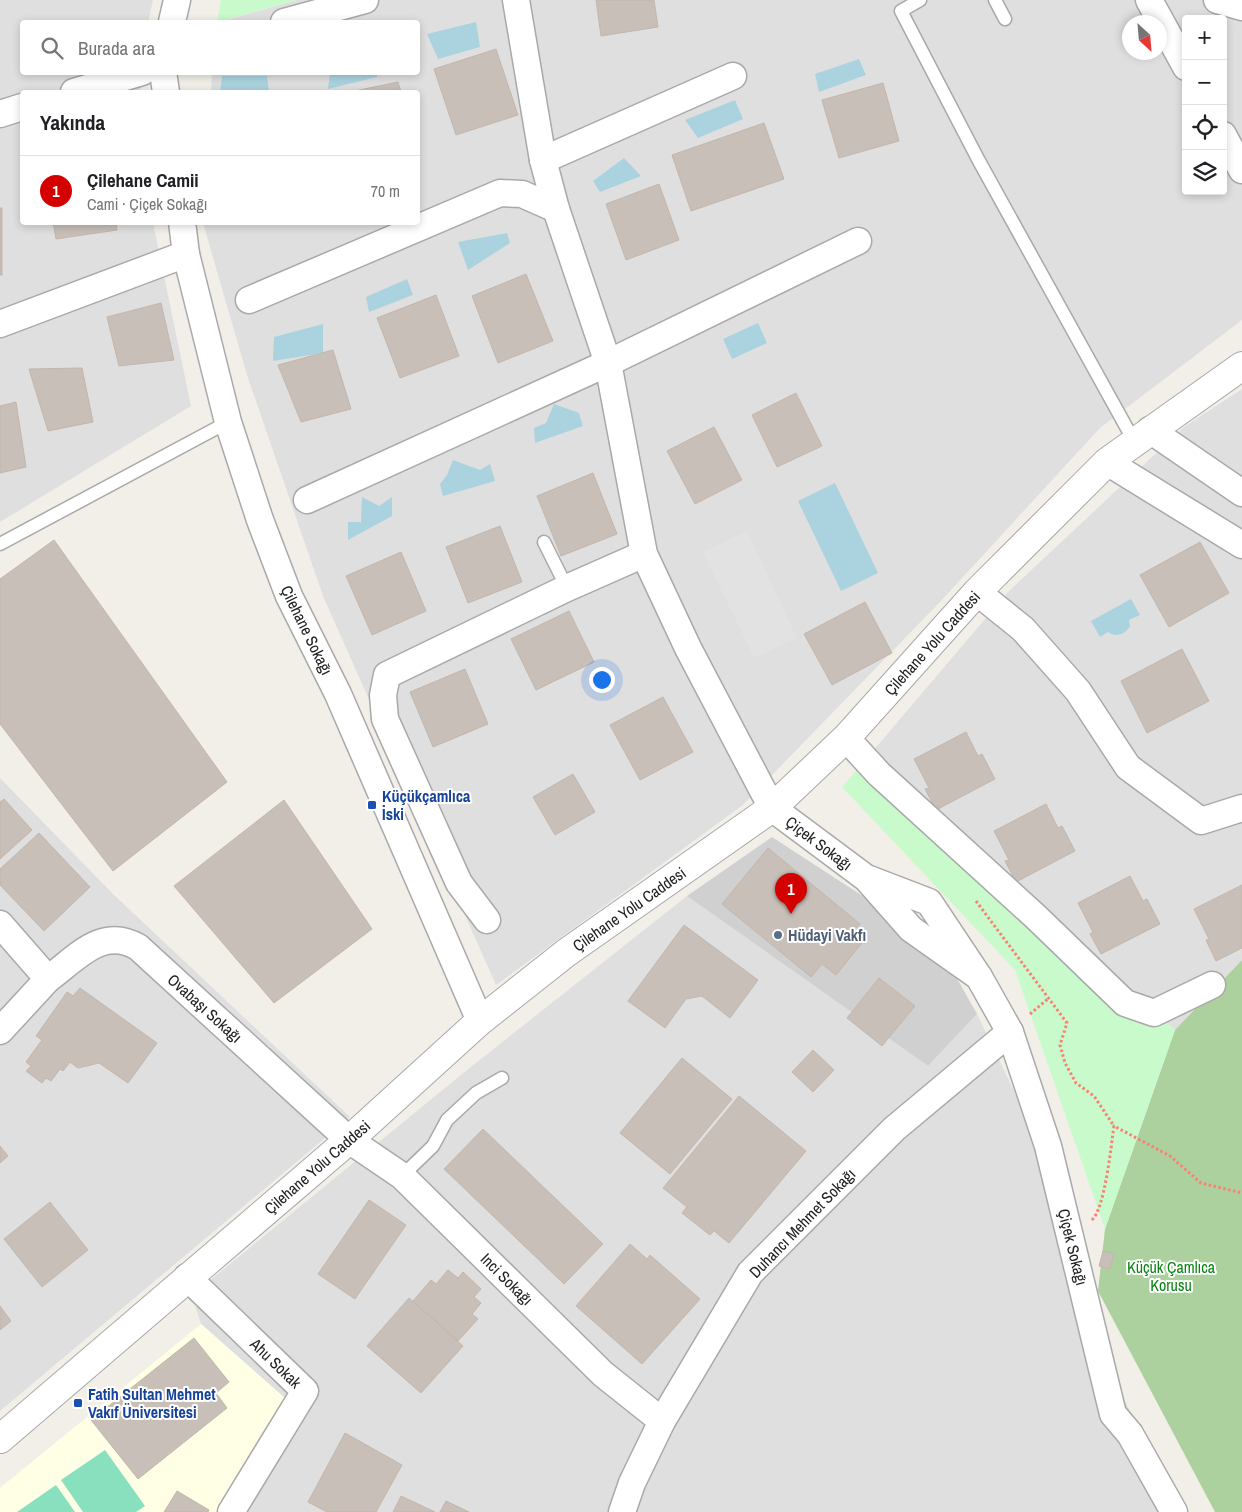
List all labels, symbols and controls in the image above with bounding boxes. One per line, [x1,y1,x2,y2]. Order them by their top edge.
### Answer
north arrow [1122,15,1167,60]
map controls [1182,15,1227,195]
button: + [1182,15,1227,60]
search box [20,20,420,75]
icon: search [38,34,66,62]
text: Burada ara [78,35,155,61]
button: − [1182,60,1227,105]
button: locate [1182,105,1227,150]
text: Yakında [40,108,105,137]
button: layers [1182,150,1227,195]
text: Çilehane Camii [87,167,199,193]
text: 1 [52,180,60,202]
text: 70 m [371,180,400,202]
text: Cami · Çiçek Sokağı [87,193,207,215]
street label: Çilehane Sokağı [276,582,338,678]
street label: Çilehane Yolu Caddesi [879,586,985,700]
your location [589,667,615,693]
place label: Küçükçamlıca İski [382,785,471,825]
marker: Küçükçamlıca İski [366,799,378,811]
street label: Çiçek Sokağı [781,811,857,875]
street label: Çilehane Yolu Caddesi [568,862,690,956]
pin: 1 [775,873,807,914]
place label: Hüdayi Vakfı [788,924,866,946]
marker: Hüdayi Vakfı [772,929,784,941]
street label: Ovabaşı Sokağı [163,969,247,1047]
street label: Çilehane Yolu Caddesi [259,1115,375,1219]
street label: Duhancı Mehmet Sokağı [744,1163,860,1283]
street label: Çiçek Sokağı [1053,1206,1093,1288]
street label: Inci Sokağı [476,1248,538,1310]
park label: Küçük Çamlıca Korusu [1127,1256,1216,1296]
street label: Ahu Sokak [245,1332,307,1393]
place label: Fatih Sultan Mehmet Vakıf Üniversitesi [88,1383,216,1423]
marker: Fatih Sultan Mehmet Vakıf Üniversitesi [72,1397,84,1409]

